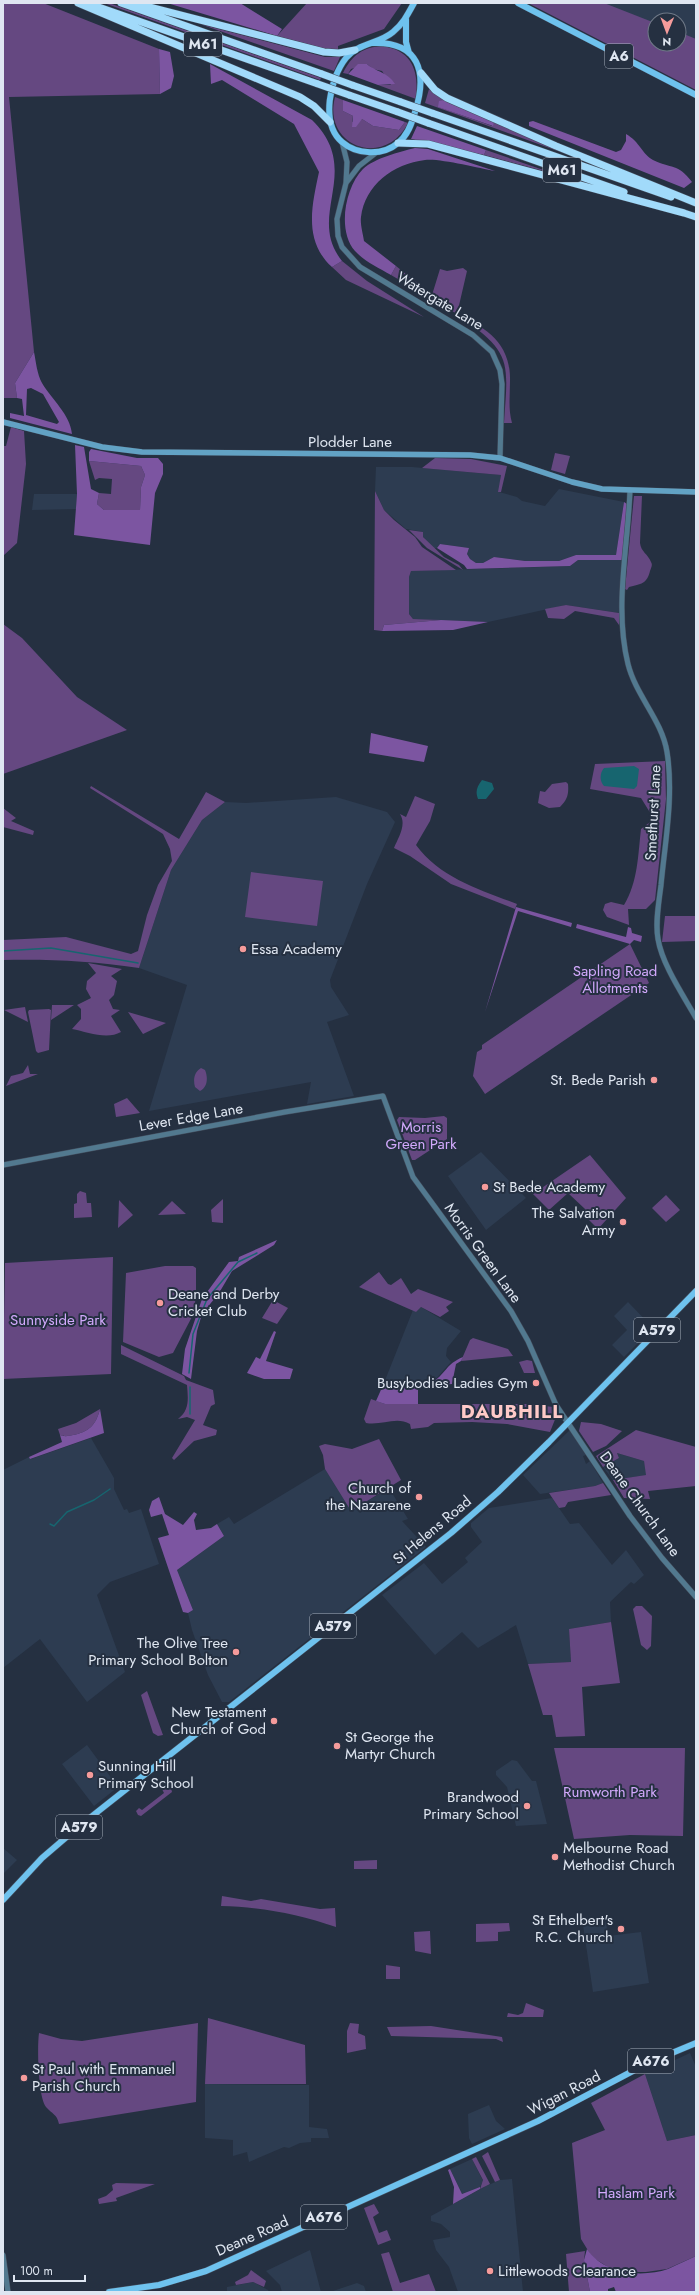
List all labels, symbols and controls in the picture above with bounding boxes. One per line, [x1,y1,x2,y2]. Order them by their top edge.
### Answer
north arrow [647,12,687,52]
road number: M61 [184,32,222,56]
text: N [662,34,671,50]
road number: A6 [605,44,633,68]
road number: M61 [543,158,581,182]
street label: Watergate Lane [392,266,488,336]
street label: Plodder Lane [308,431,392,453]
street label: Smethurst Lane [640,764,667,861]
place label: Essa Academy [251,938,342,960]
marker: Essa Academy [238,944,248,954]
park label: Sapling Road Allotments [573,960,657,999]
place label: St. Bede Parish [550,1069,646,1091]
marker: St. Bede Parish [649,1075,659,1085]
street label: Lever Edge Lane [137,1097,245,1137]
park label: Morris Green Park [385,1116,457,1155]
place label: St Bede Academy [493,1176,605,1198]
marker: St Bede Academy [480,1182,490,1192]
street label: Morris Green Lane [439,1198,527,1308]
place label: The Salvation Army [532,1202,615,1241]
marker: The Salvation Army [618,1217,628,1227]
place label: Deane and Derby Cricket Club [168,1283,280,1322]
marker: Deane and Derby Cricket Club [155,1298,165,1308]
park label: Sunnyside Park [10,1309,106,1331]
road number: A579 [634,1318,680,1342]
place label: Busybodies Ladies Gym [377,1372,528,1394]
marker: Busybodies Ladies Gym [531,1378,541,1388]
district label: DAUBHILL [461,1398,563,1425]
street label: Deane Church Lane [594,1447,686,1561]
place label: Church of the Nazarene [326,1477,412,1516]
street label: St Helens Road [388,1490,476,1570]
marker: Church of the Nazarene [414,1492,424,1502]
road number: A579 [310,1614,356,1638]
place label: The Olive Tree Primary School Bolton [88,1632,228,1671]
marker: The Olive Tree Primary School Bolton [231,1647,241,1657]
place label: New Testament Church of God [170,1701,266,1740]
marker: New Testament Church of God [269,1716,279,1726]
place label: St George the Martyr Church [345,1726,435,1765]
marker: St George the Martyr Church [332,1741,342,1751]
place label: Sunning Hill Primary School [98,1755,194,1794]
marker: Sunning Hill Primary School [85,1770,95,1780]
park label: Rumworth Park [563,1781,657,1803]
place label: Brandwood Primary School [423,1786,519,1825]
marker: Brandwood Primary School [522,1801,532,1811]
road number: A579 [56,1815,102,1839]
place label: Melbourne Road Methodist Church [563,1837,675,1876]
marker: Melbourne Road Methodist Church [550,1852,560,1862]
place label: St Ethelbert's R.C. Church [532,1909,613,1948]
marker: St Ethelbert's R.C. Church [616,1924,626,1934]
road number: A676 [628,2049,674,2073]
place label: St Paul with Emmanuel Parish Church [32,2058,175,2097]
street label: Wigan Road [524,2065,604,2121]
marker: St Paul with Emmanuel Parish Church [19,2073,29,2083]
park label: Haslam Park [597,2182,675,2204]
road number: A676 [301,2205,347,2229]
street label: Deane Road [212,2210,292,2262]
scale bar [14,2257,85,2283]
place label: Littlewoods Clearance [498,2260,636,2282]
text: 100 m [20,2262,53,2280]
marker: Littlewoods Clearance [485,2266,495,2276]

